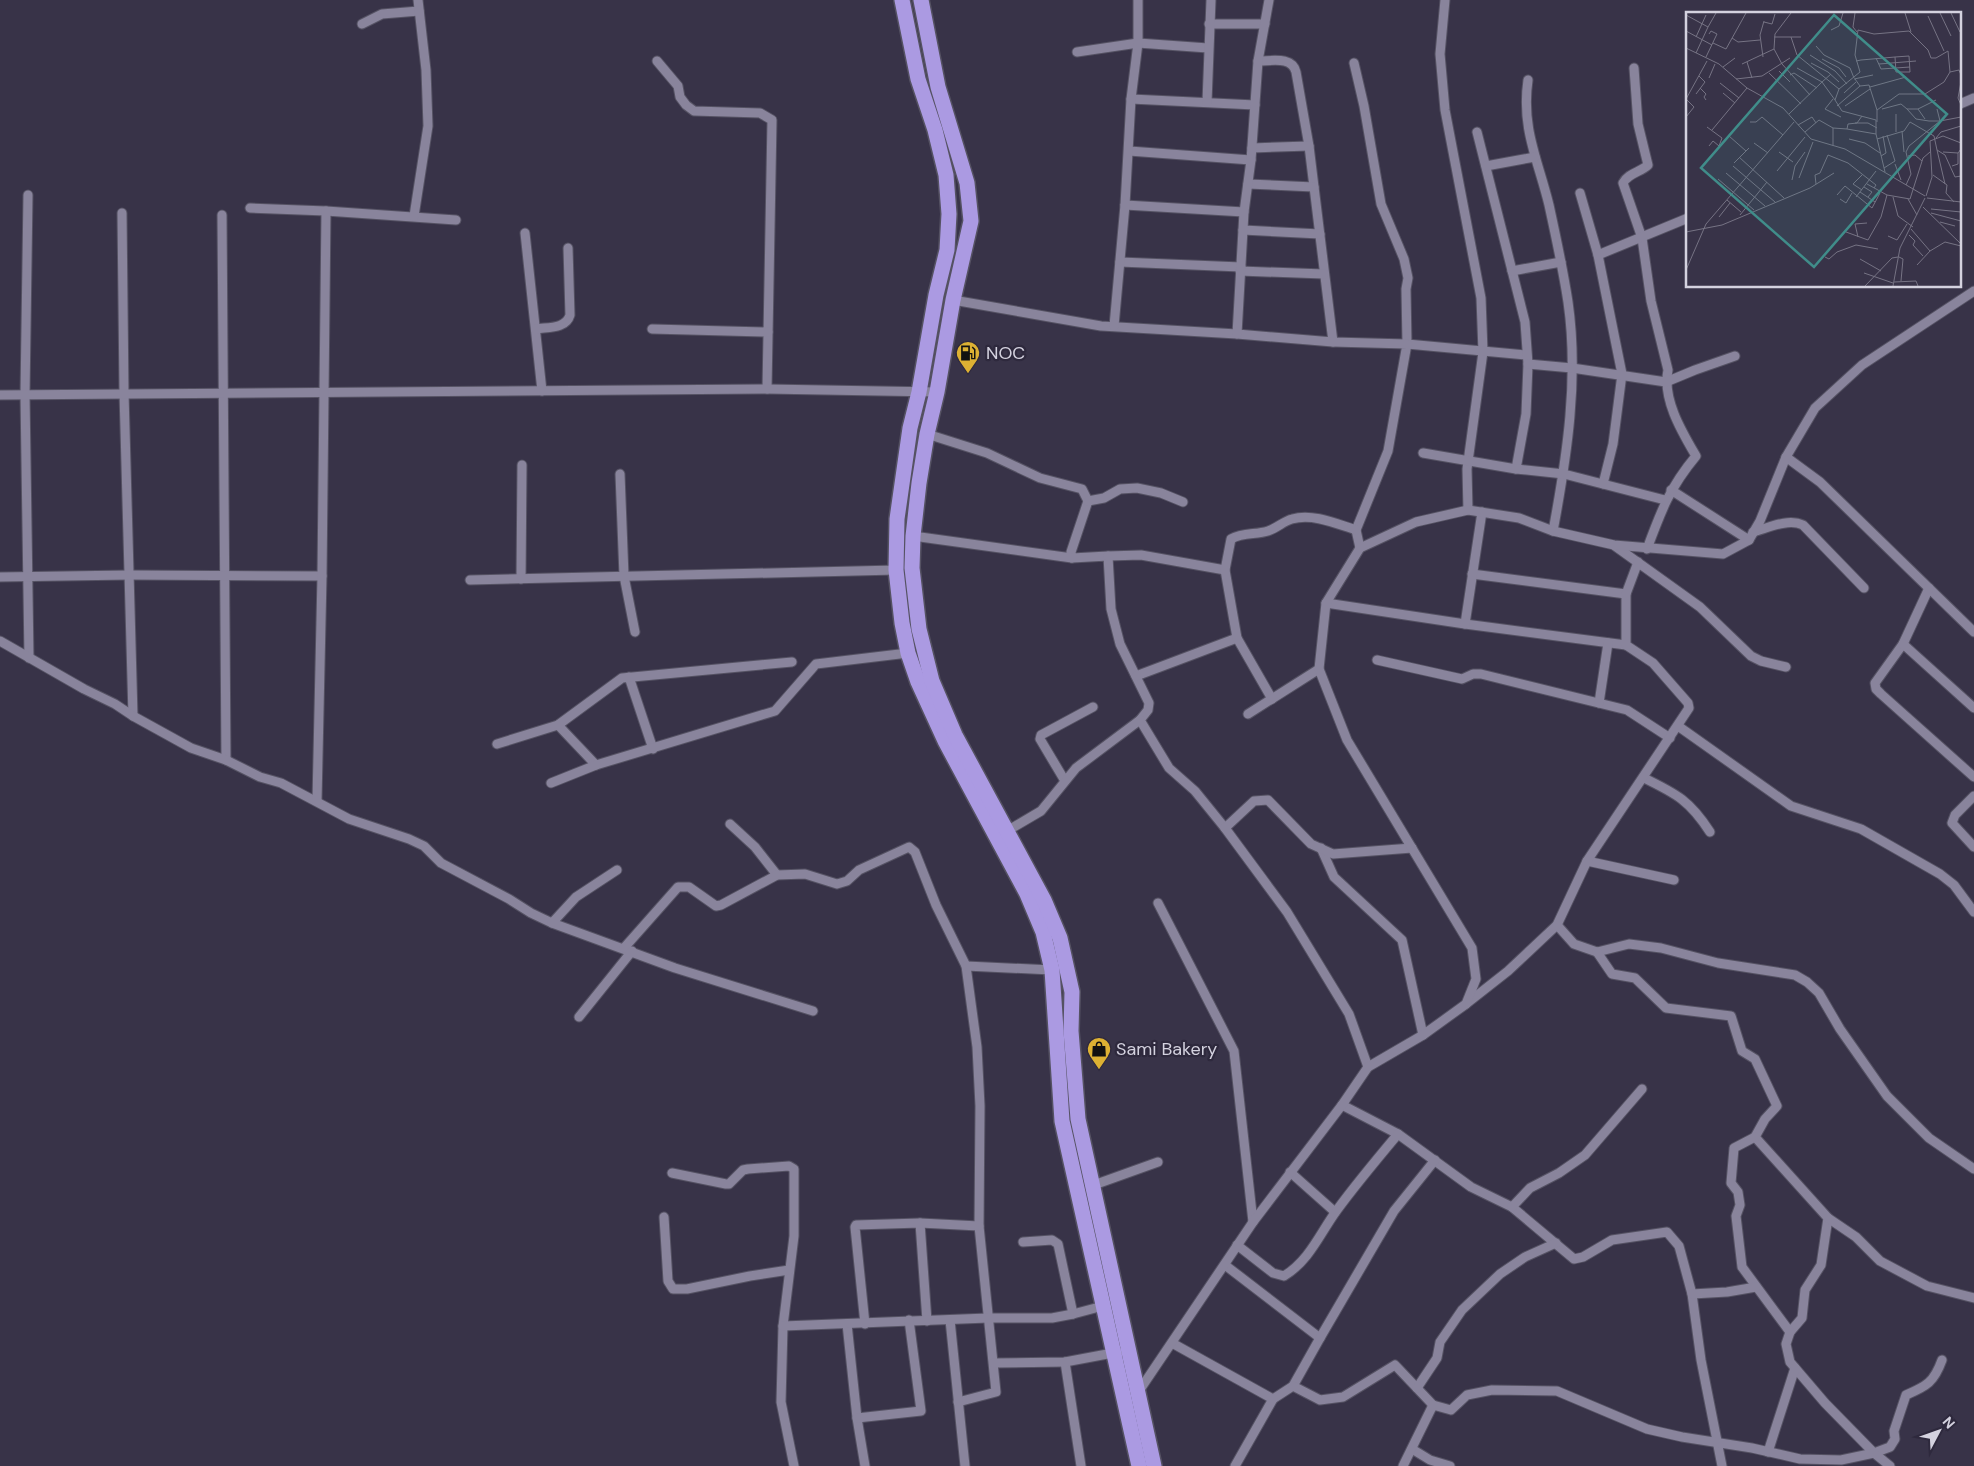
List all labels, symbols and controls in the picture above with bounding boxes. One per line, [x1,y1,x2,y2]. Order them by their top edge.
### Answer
inset map [1686,12,1962,288]
fuel station icon: NOC [955,340,981,374]
place label: NOC [986,341,1025,365]
shop icon: Sami Bakery [1086,1036,1112,1070]
place label: Sami Bakery [1116,1037,1217,1061]
north arrow [1914,1406,1964,1456]
text: N [1939,1413,1959,1432]

